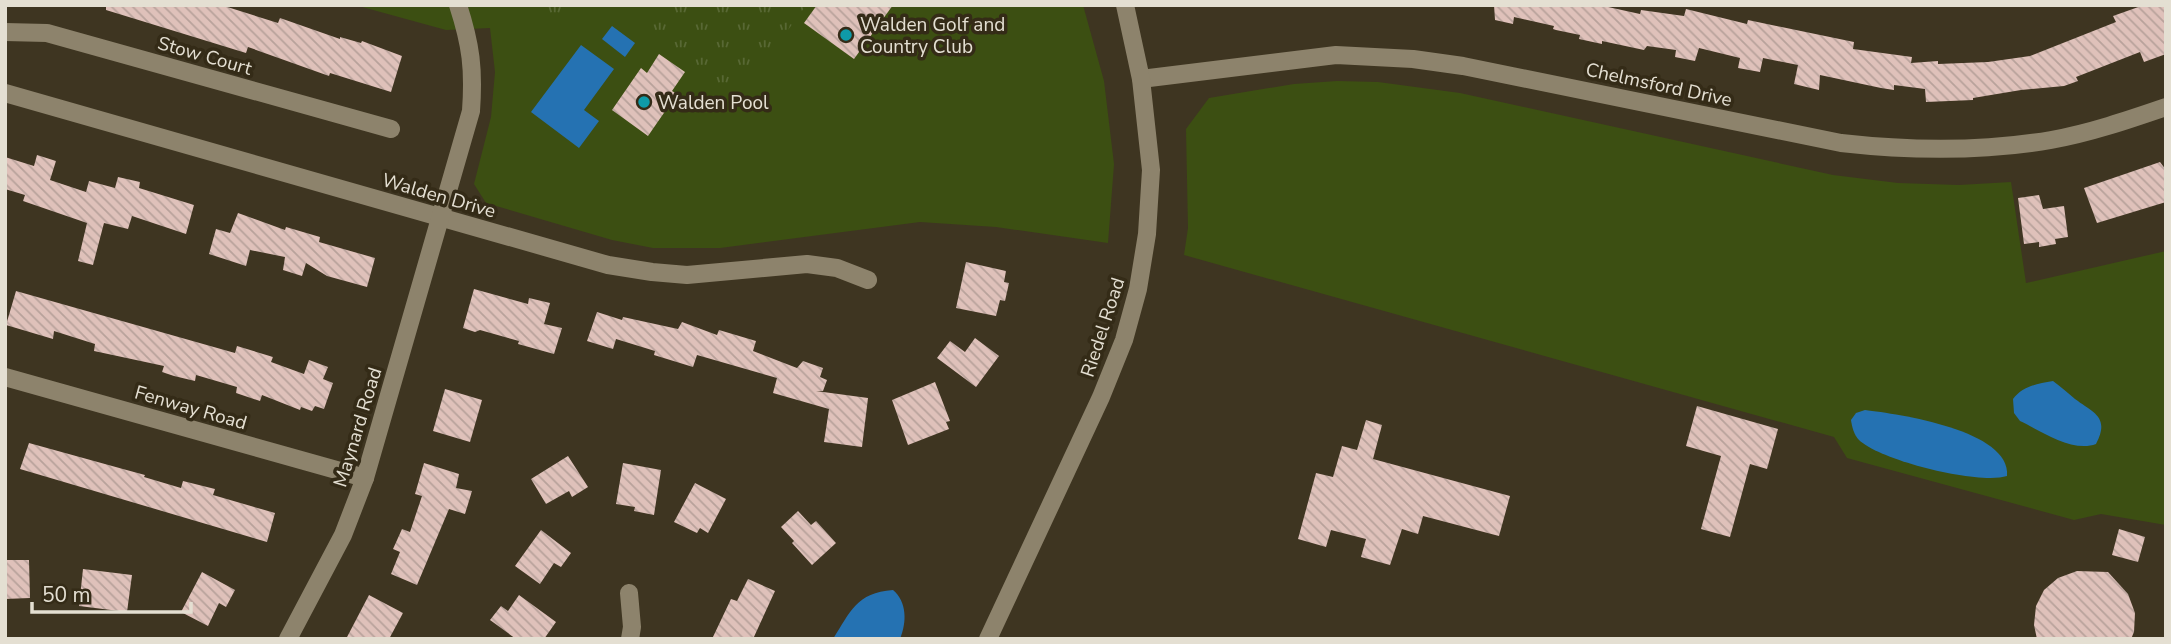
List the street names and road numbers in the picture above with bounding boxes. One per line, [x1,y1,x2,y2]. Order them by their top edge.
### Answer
street label: Stow Court [155,30,255,82]
street label: Chelmsford Drive [1583,57,1734,113]
street label: Walden Drive [379,167,499,225]
street label: Riedel Road [1075,274,1131,380]
street label: Maynard Road [327,364,388,490]
street label: Fenway Road [132,380,250,436]

